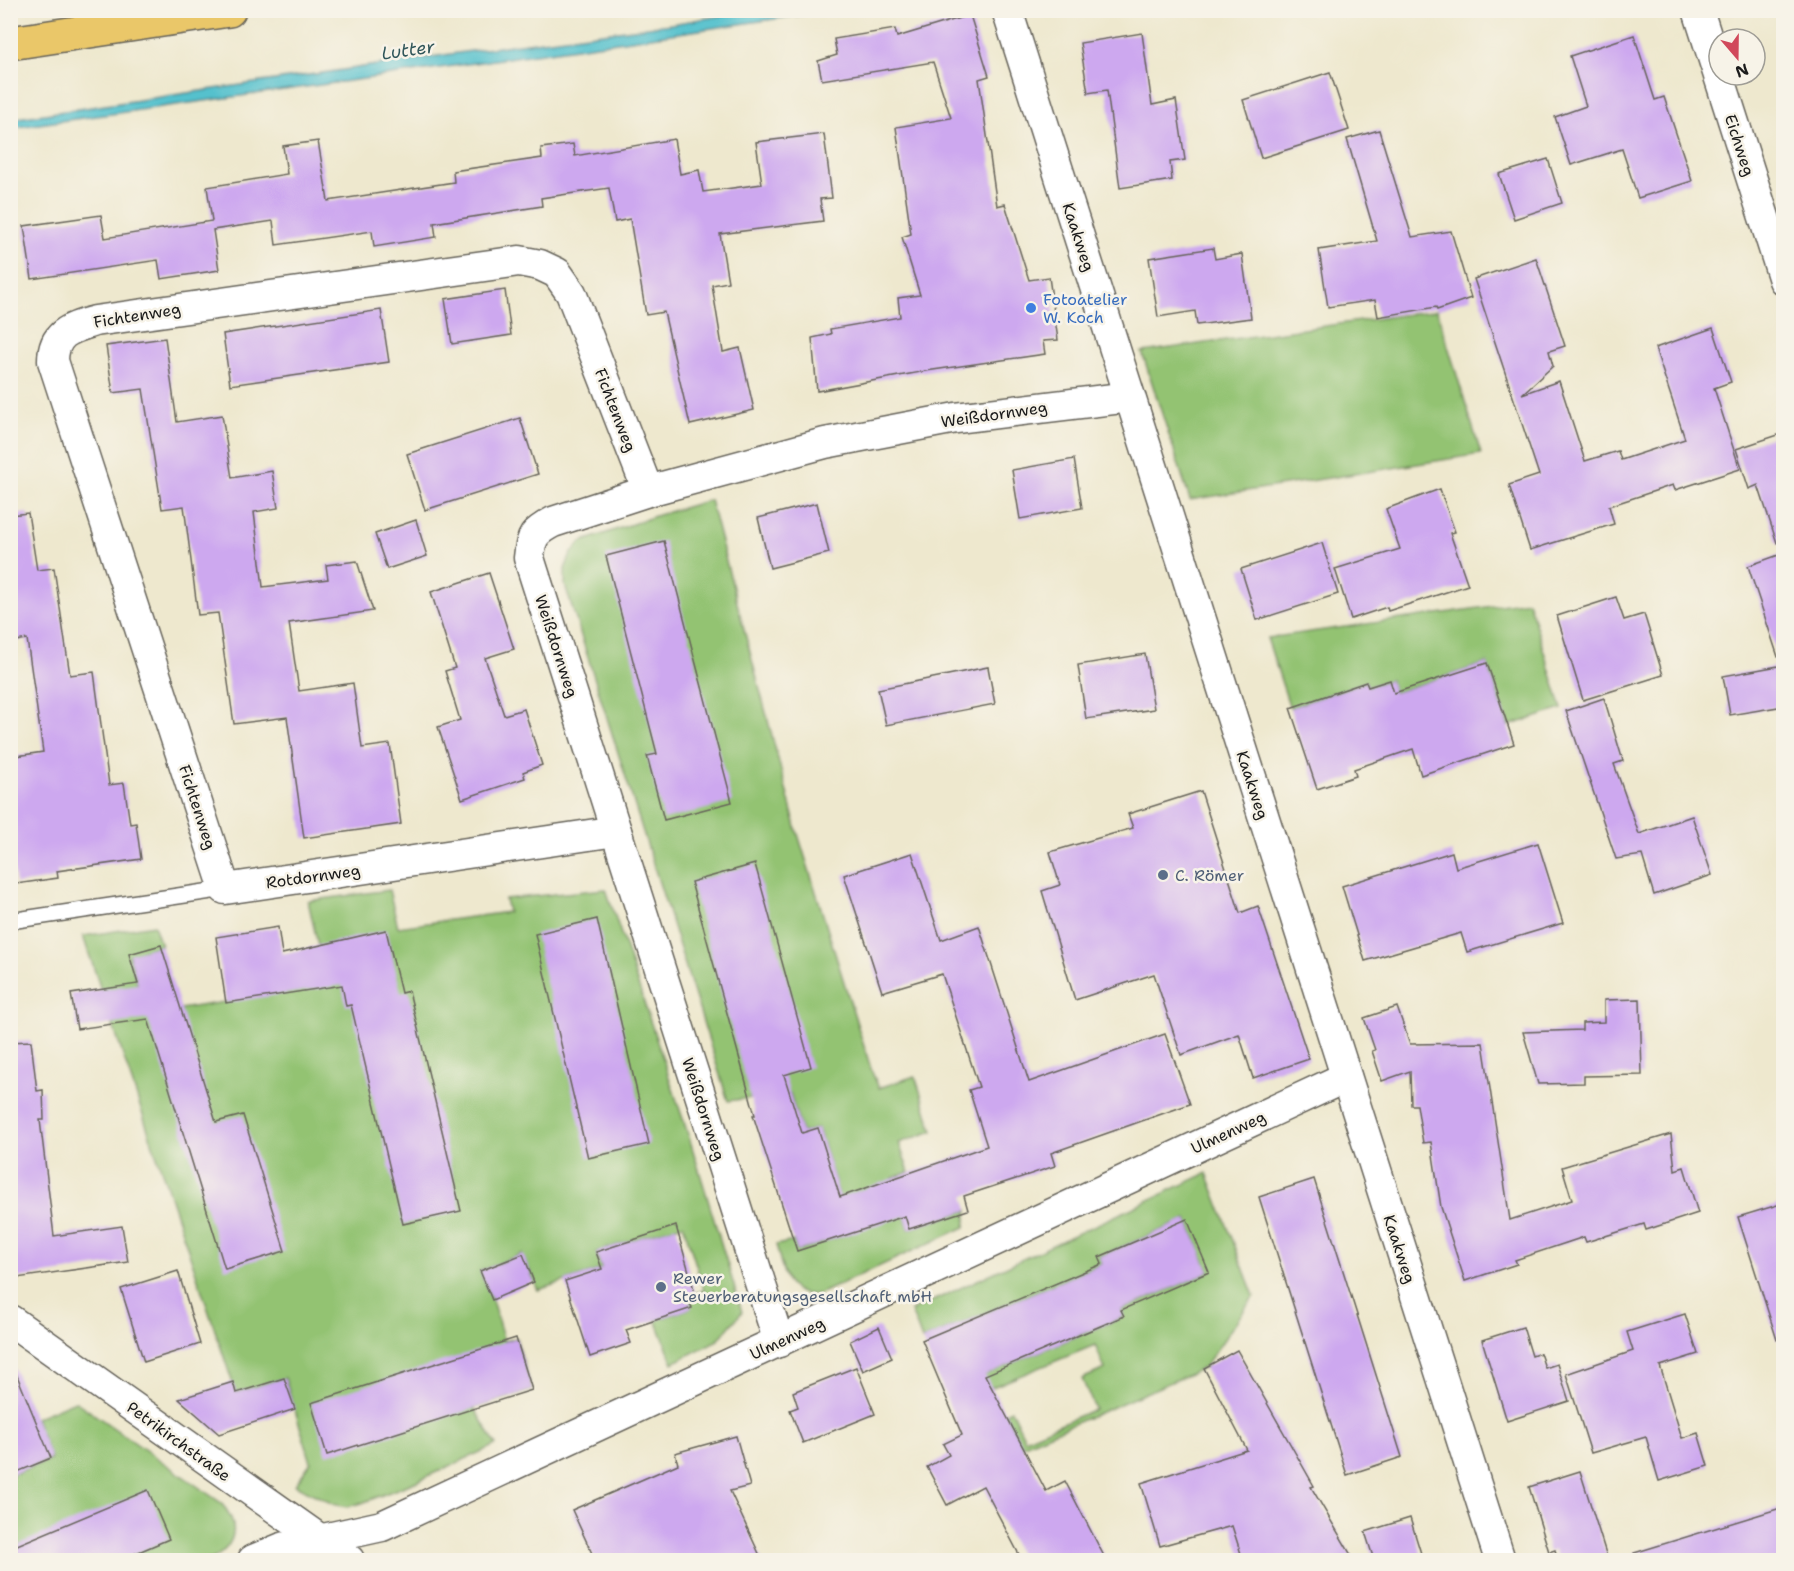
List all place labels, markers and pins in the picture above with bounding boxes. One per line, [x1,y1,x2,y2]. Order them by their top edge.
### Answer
place label: Fotoatelier W. Koch [1043,289,1127,328]
marker: Fotoatelier W. Koch [1024,301,1038,315]
place label: C. Römer [1175,865,1244,886]
marker: C. Römer [1156,868,1170,882]
place label: Rewer Steuerberatungsgesellschaft mbH [673,1268,932,1307]
marker: Rewer Steuerberatungsgesellschaft mbH [654,1280,668,1294]

